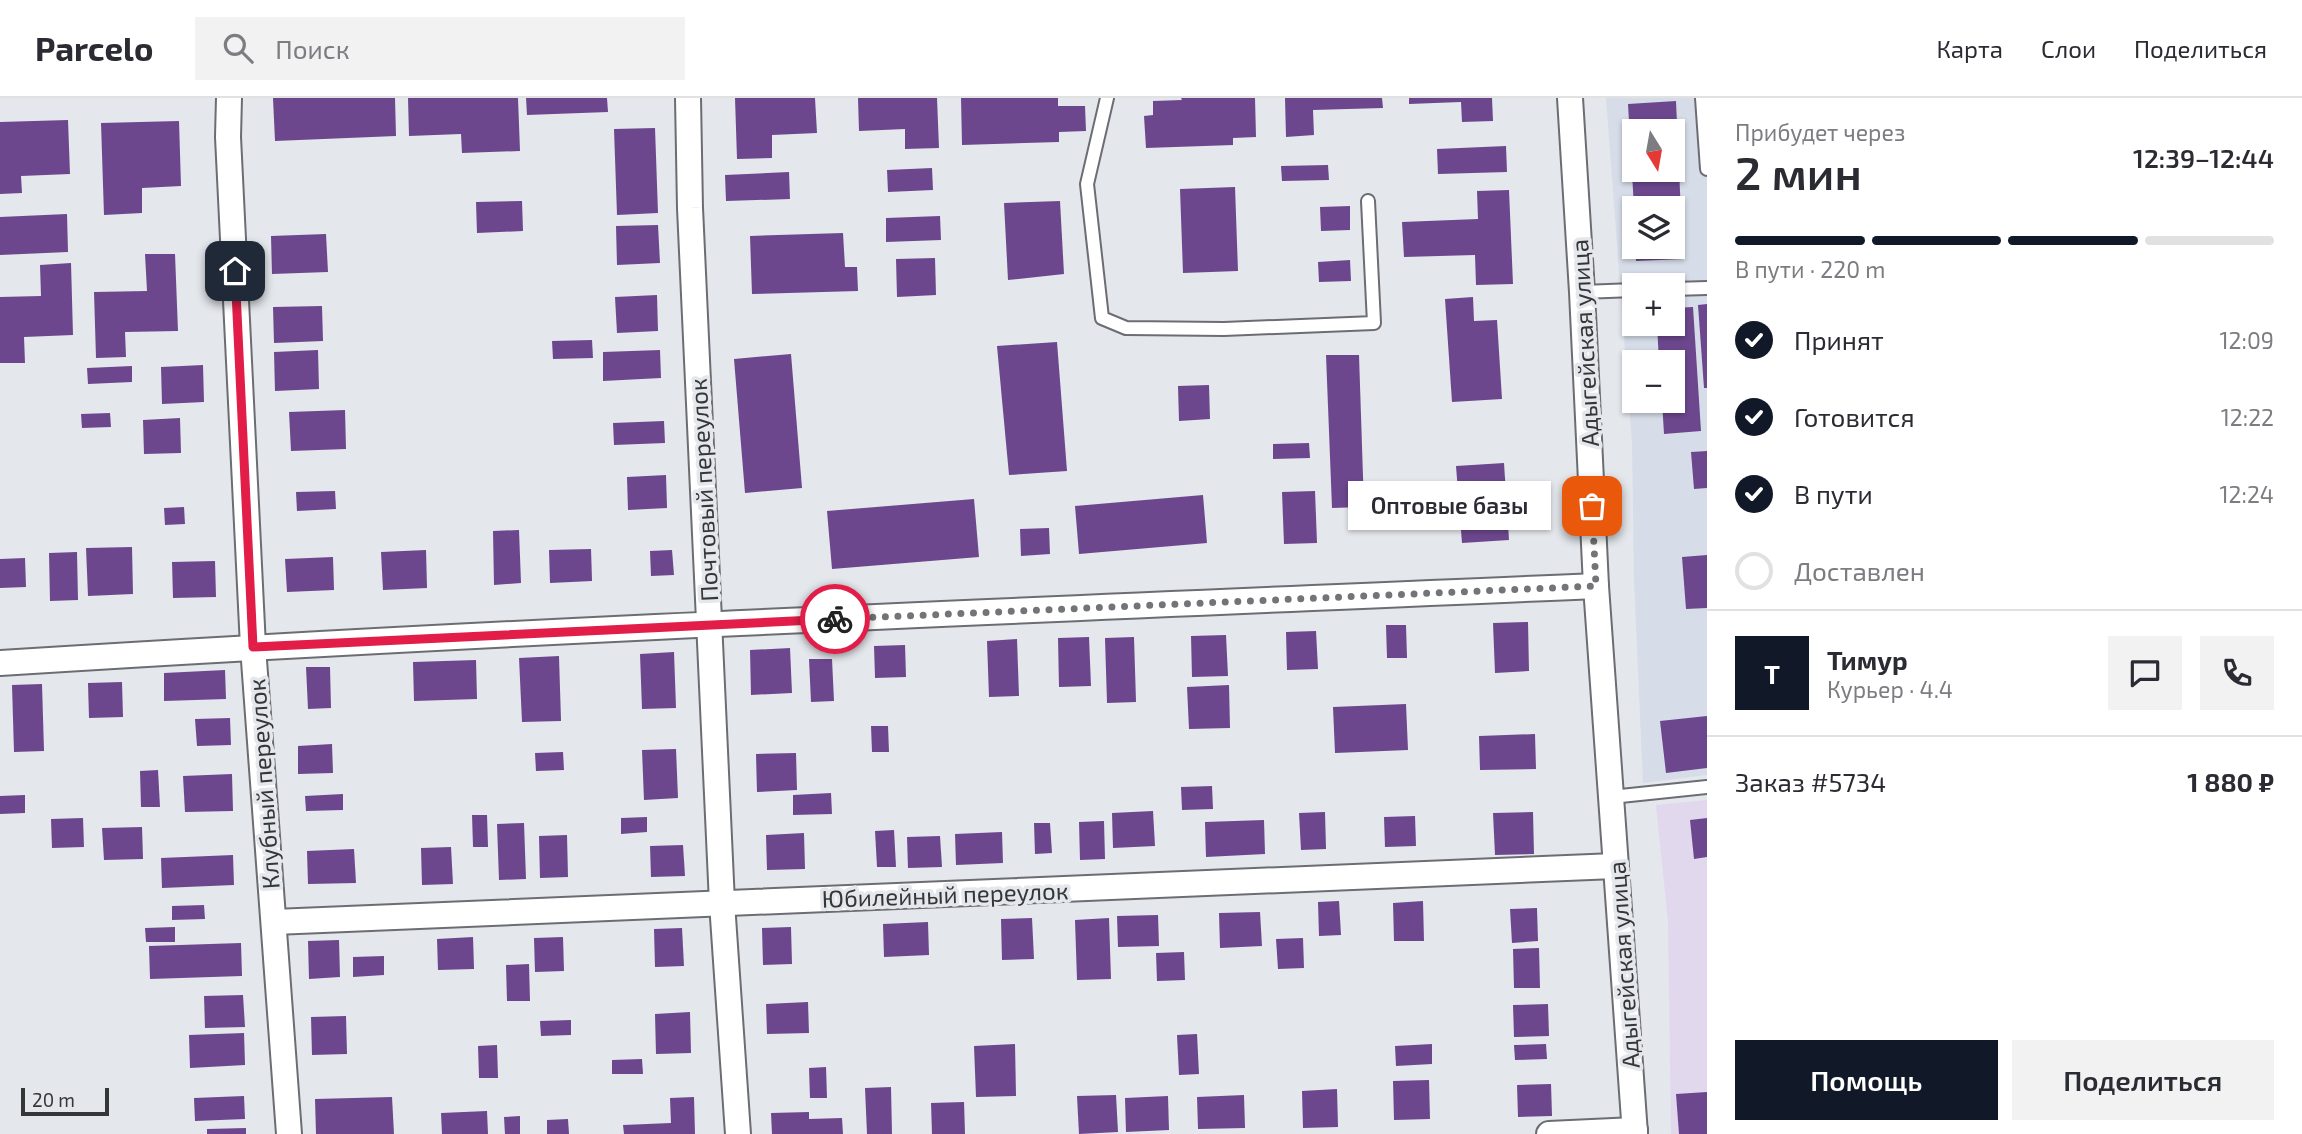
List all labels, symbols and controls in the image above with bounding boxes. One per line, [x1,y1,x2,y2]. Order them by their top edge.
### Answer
search box [195,17,685,80]
text: Parcelo [35,28,153,68]
icon: search [219,29,257,67]
text: Поиск [275,33,350,64]
text: Карта [1936,34,2003,63]
text: Слои [2041,34,2096,63]
text: Поделиться [2134,34,2267,63]
text: Прибудет через [1735,118,1905,146]
north arrow [1622,119,1685,182]
map controls [1622,119,1685,413]
text: 12:39–12:44 [2133,142,2274,173]
text: 2 мин [1735,144,1862,199]
button: layers [1622,196,1685,259]
street label: Адыгейская улица [1564,239,1605,447]
pin [205,241,265,301]
icon: home [216,252,254,290]
text: В пути · 220 m [1735,255,1885,283]
button: + [1622,273,1685,336]
icon: check [1735,321,1773,359]
text: Принят [1794,324,1884,355]
text: 12:09 [2219,326,2274,354]
button: − [1622,350,1685,413]
street label: Почтовый переулок [683,377,724,602]
icon: check [1735,398,1773,436]
text: Готовится [1794,401,1915,432]
text: 12:22 [2221,403,2274,431]
icon: check [1735,475,1773,513]
pin [1562,476,1622,536]
text: В пути [1794,478,1873,509]
text: 12:24 [2219,480,2274,508]
callout: Оптовые базы [1347,482,1550,530]
icon: bag [1573,487,1611,525]
text: Оптовые базы [1371,491,1528,519]
text: Доставлен [1794,555,1925,586]
courier [800,584,870,654]
icon: bike [816,600,854,638]
button: chat [2108,636,2182,710]
button: phone [2200,636,2274,710]
text: Тимур [1827,644,1908,675]
text: Т [1764,658,1780,689]
text: Курьер · 4.4 [1827,675,1953,703]
street label: Клубный переулок [241,678,286,890]
text: Заказ #5734 [1735,766,1886,797]
text: 1 880 ₽ [2187,766,2274,797]
street label: Адыгейская улица [1601,860,1646,1070]
street label: Юбилейный переулок [821,875,1069,914]
button: Помощь [1735,1040,1998,1120]
button: Поделиться [2012,1040,2274,1120]
scale bar [21,1085,108,1117]
text: 20 m [32,1088,75,1111]

